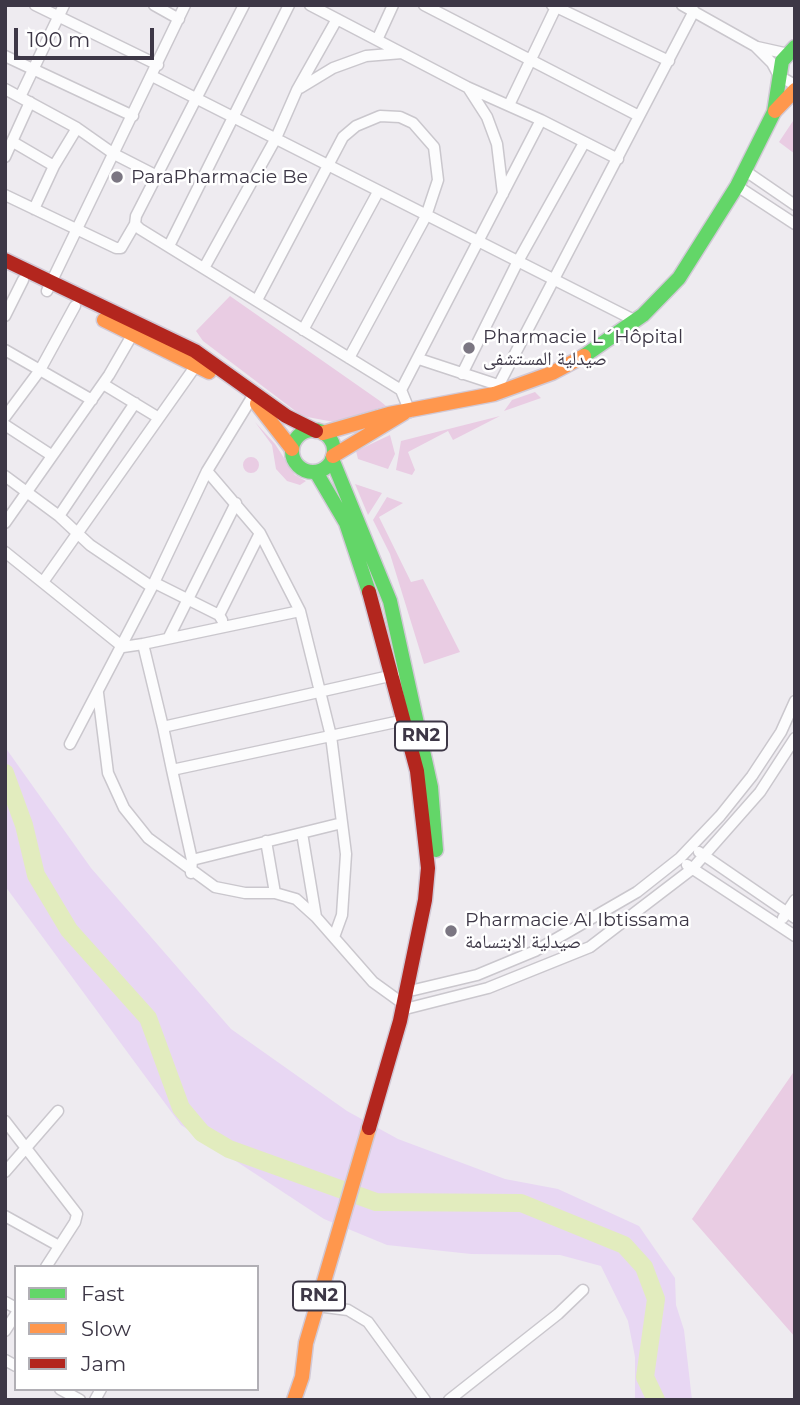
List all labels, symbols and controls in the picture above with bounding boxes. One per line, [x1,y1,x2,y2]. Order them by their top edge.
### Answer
scale bar [18,14,158,58]
text: 100 m [27,27,90,52]
place label: ParaPharmacie Be [131,166,308,188]
marker: ParaPharmacie Be [109,169,125,185]
place label: Pharmacie L´Hôpital صيدلية المستشفى [483,326,683,370]
marker: Pharmacie L´Hôpital صيدلية المستشفى [461,340,477,356]
road number: RN2 [395,722,447,750]
place label: Pharmacie Al Ibtissama صيدلية الابتسامة [465,909,690,953]
marker: Pharmacie Al Ibtissama صيدلية الابتسامة [443,923,459,939]
legend [14,1265,259,1391]
text: Fast [81,1281,125,1306]
road number: RN2 [293,1282,345,1310]
text: Slow [81,1316,131,1341]
text: Jam [81,1351,126,1376]

